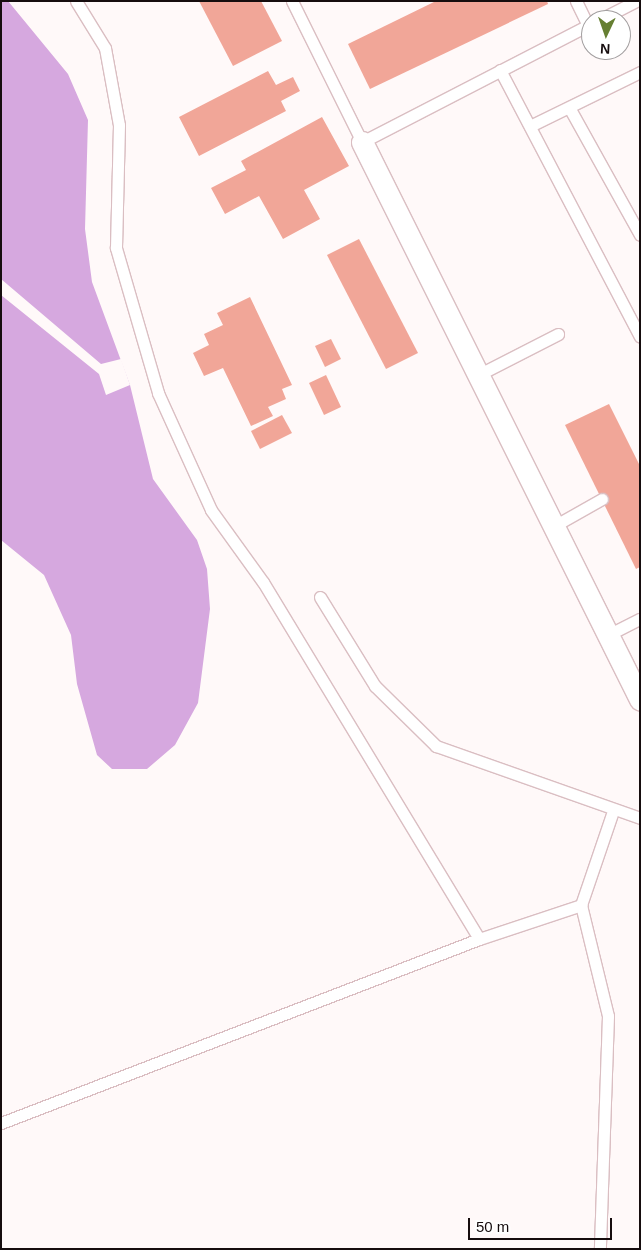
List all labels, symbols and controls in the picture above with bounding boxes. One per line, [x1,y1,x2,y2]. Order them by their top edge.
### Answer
north arrow [581,10,631,60]
text: N [600,41,611,57]
scale bar [471,1208,615,1240]
text: 50 m [476,1218,509,1235]

